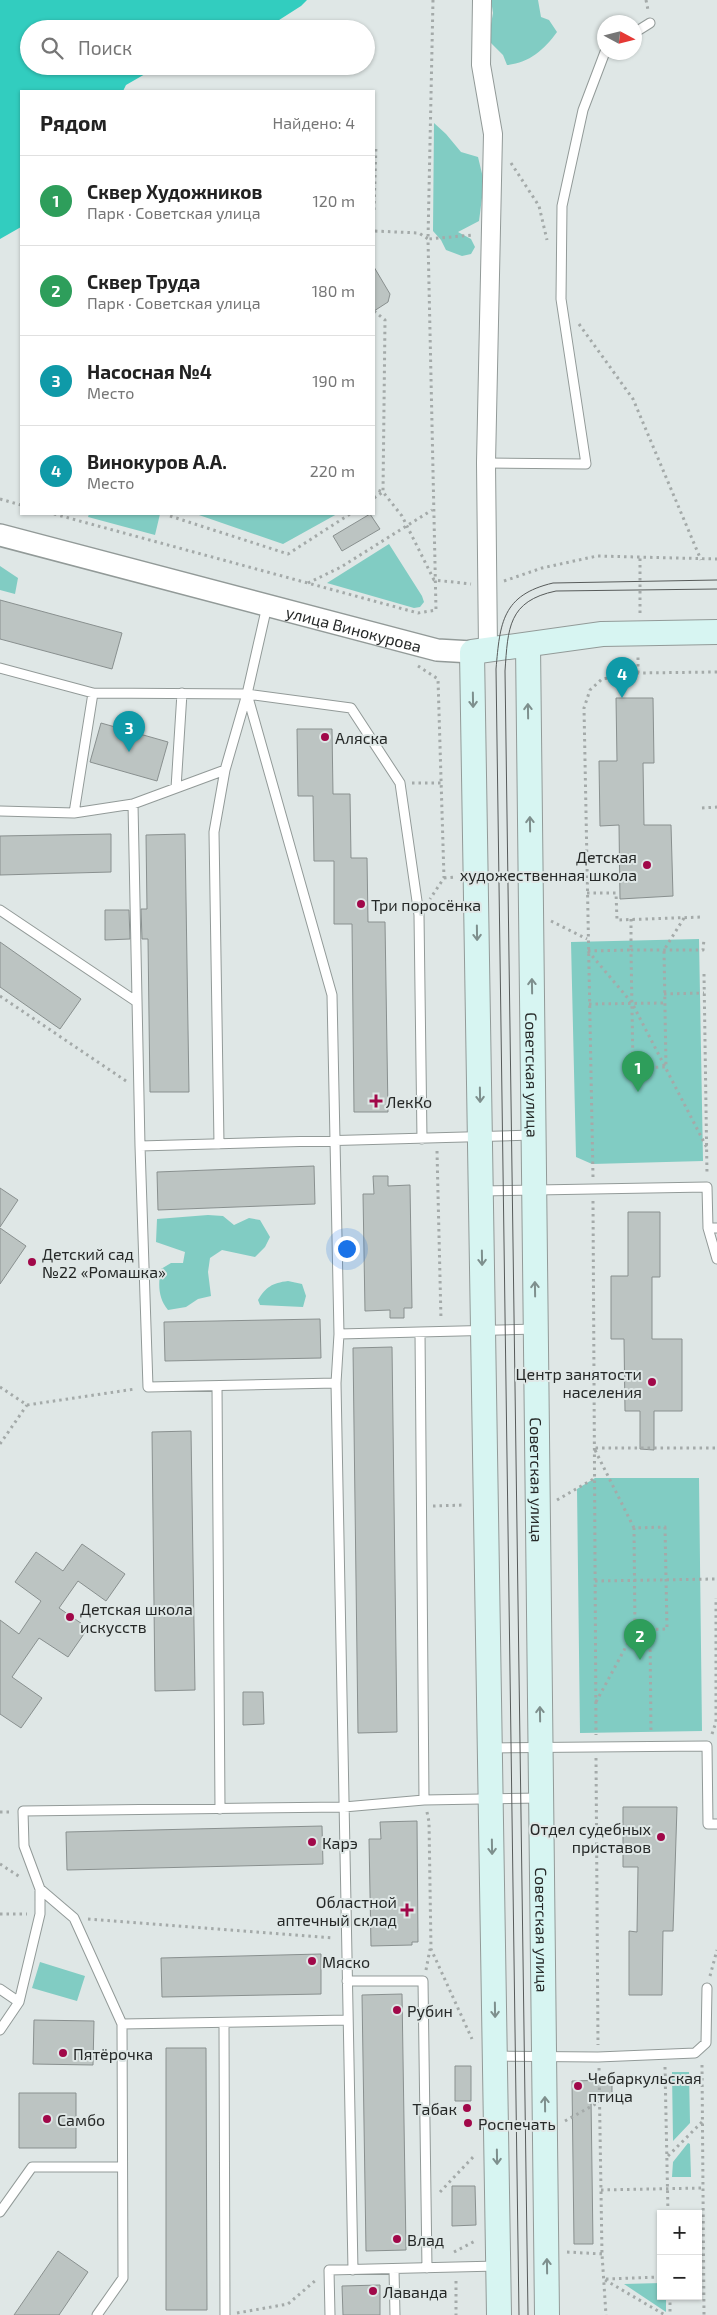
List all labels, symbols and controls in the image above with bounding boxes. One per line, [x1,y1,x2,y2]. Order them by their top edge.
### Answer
north arrow [597,15,642,60]
search box [20,20,375,75]
icon: search [38,34,66,62]
text: Поиск [78,36,132,59]
text: Рядом [40,110,107,135]
text: Найдено: 4 [272,113,355,132]
text: Сквер Художников [87,180,262,203]
text: 1 [53,191,59,210]
text: 120 m [312,191,355,210]
text: Парк · Советская улица [87,203,261,222]
text: Сквер Труда [87,270,200,293]
text: 2 [51,281,61,300]
text: 180 m [312,281,355,300]
text: Парк · Советская улица [87,293,261,312]
text: Насосная №4 [87,360,212,383]
text: 3 [51,371,61,390]
text: 190 m [312,371,355,390]
text: Место [87,383,134,402]
text: Винокуров А.А. [87,450,227,473]
text: 4 [51,461,61,480]
text: 220 m [310,461,355,480]
text: Место [87,473,134,492]
street label: улица Винокурова [284,601,424,655]
pin: 4 [606,657,638,698]
one-way arrow [468,692,478,708]
one-way arrow [524,703,533,719]
pin: 3 [113,711,145,752]
place label: Аляска [335,728,388,747]
marker: Аляска [319,731,331,743]
one-way arrow [525,816,535,832]
place label: Детская художественная школа [460,847,637,885]
marker: Детская художественная школа [641,859,653,871]
place label: Три поросёнка [371,895,481,914]
marker: Три поросёнка [355,898,367,910]
one-way arrow [472,924,482,941]
one-way arrow [527,979,536,995]
street label: Советская улица [523,1012,543,1138]
pin: 1 [622,1051,654,1092]
one-way arrow [475,1087,485,1103]
place label: ЛекКо [386,1092,432,1111]
marker: ЛекКо [370,1095,382,1107]
your location [334,1236,360,1262]
place label: Детский сад №22 «Ромашка» [42,1244,166,1281]
one-way arrow [478,1250,487,1266]
marker: Детский сад №22 «Ромашка» [26,1256,38,1268]
one-way arrow [530,1281,540,1298]
place label: Центр занятости населения [516,1364,642,1401]
marker: Центр занятости населения [646,1376,658,1388]
street label: Советская улица [527,1417,548,1543]
place label: Детская школа искусств [80,1599,193,1637]
marker: Детская школа искусств [64,1611,76,1623]
pin: 2 [624,1619,656,1660]
one-way arrow [535,1706,545,1722]
place label: Отдел судебных приставов [530,1819,652,1856]
marker: Отдел судебных приставов [655,1831,667,1843]
place label: Карэ [322,1833,358,1852]
marker: Карэ [306,1836,318,1848]
one-way arrow [487,1838,497,1855]
street label: Советская улица [532,1867,553,1993]
place label: Областной аптечный склад [277,1892,397,1929]
marker: Областной аптечный склад [401,1904,413,1916]
place label: Мяско [322,1952,370,1971]
marker: Мяско [306,1955,318,1967]
place label: Рубин [407,2001,453,2021]
one-way arrow [490,2001,499,2017]
marker: Рубин [391,2004,403,2016]
place label: Пятёрочка [73,2044,153,2063]
marker: Пятёрочка [57,2047,69,2059]
place label: Чебаркульская птица [588,2068,702,2105]
marker: Чебаркульская птица [572,2080,584,2092]
one-way arrow [540,2096,550,2112]
place label: Табак [412,2099,457,2118]
marker: Табак [461,2102,473,2114]
place label: Самбо [57,2110,105,2129]
marker: Самбо [41,2113,53,2125]
place label: Роспечать [478,2114,556,2133]
marker: Роспечать [462,2117,474,2129]
one-way arrow [492,2148,502,2165]
map controls [657,2210,702,2300]
button: + [657,2210,702,2255]
place label: Влад [407,2230,444,2249]
marker: Влад [391,2233,403,2245]
button: − [657,2255,702,2300]
one-way arrow [542,2259,552,2275]
place label: Лаванда [383,2282,447,2301]
marker: Лаванда [367,2285,379,2297]

